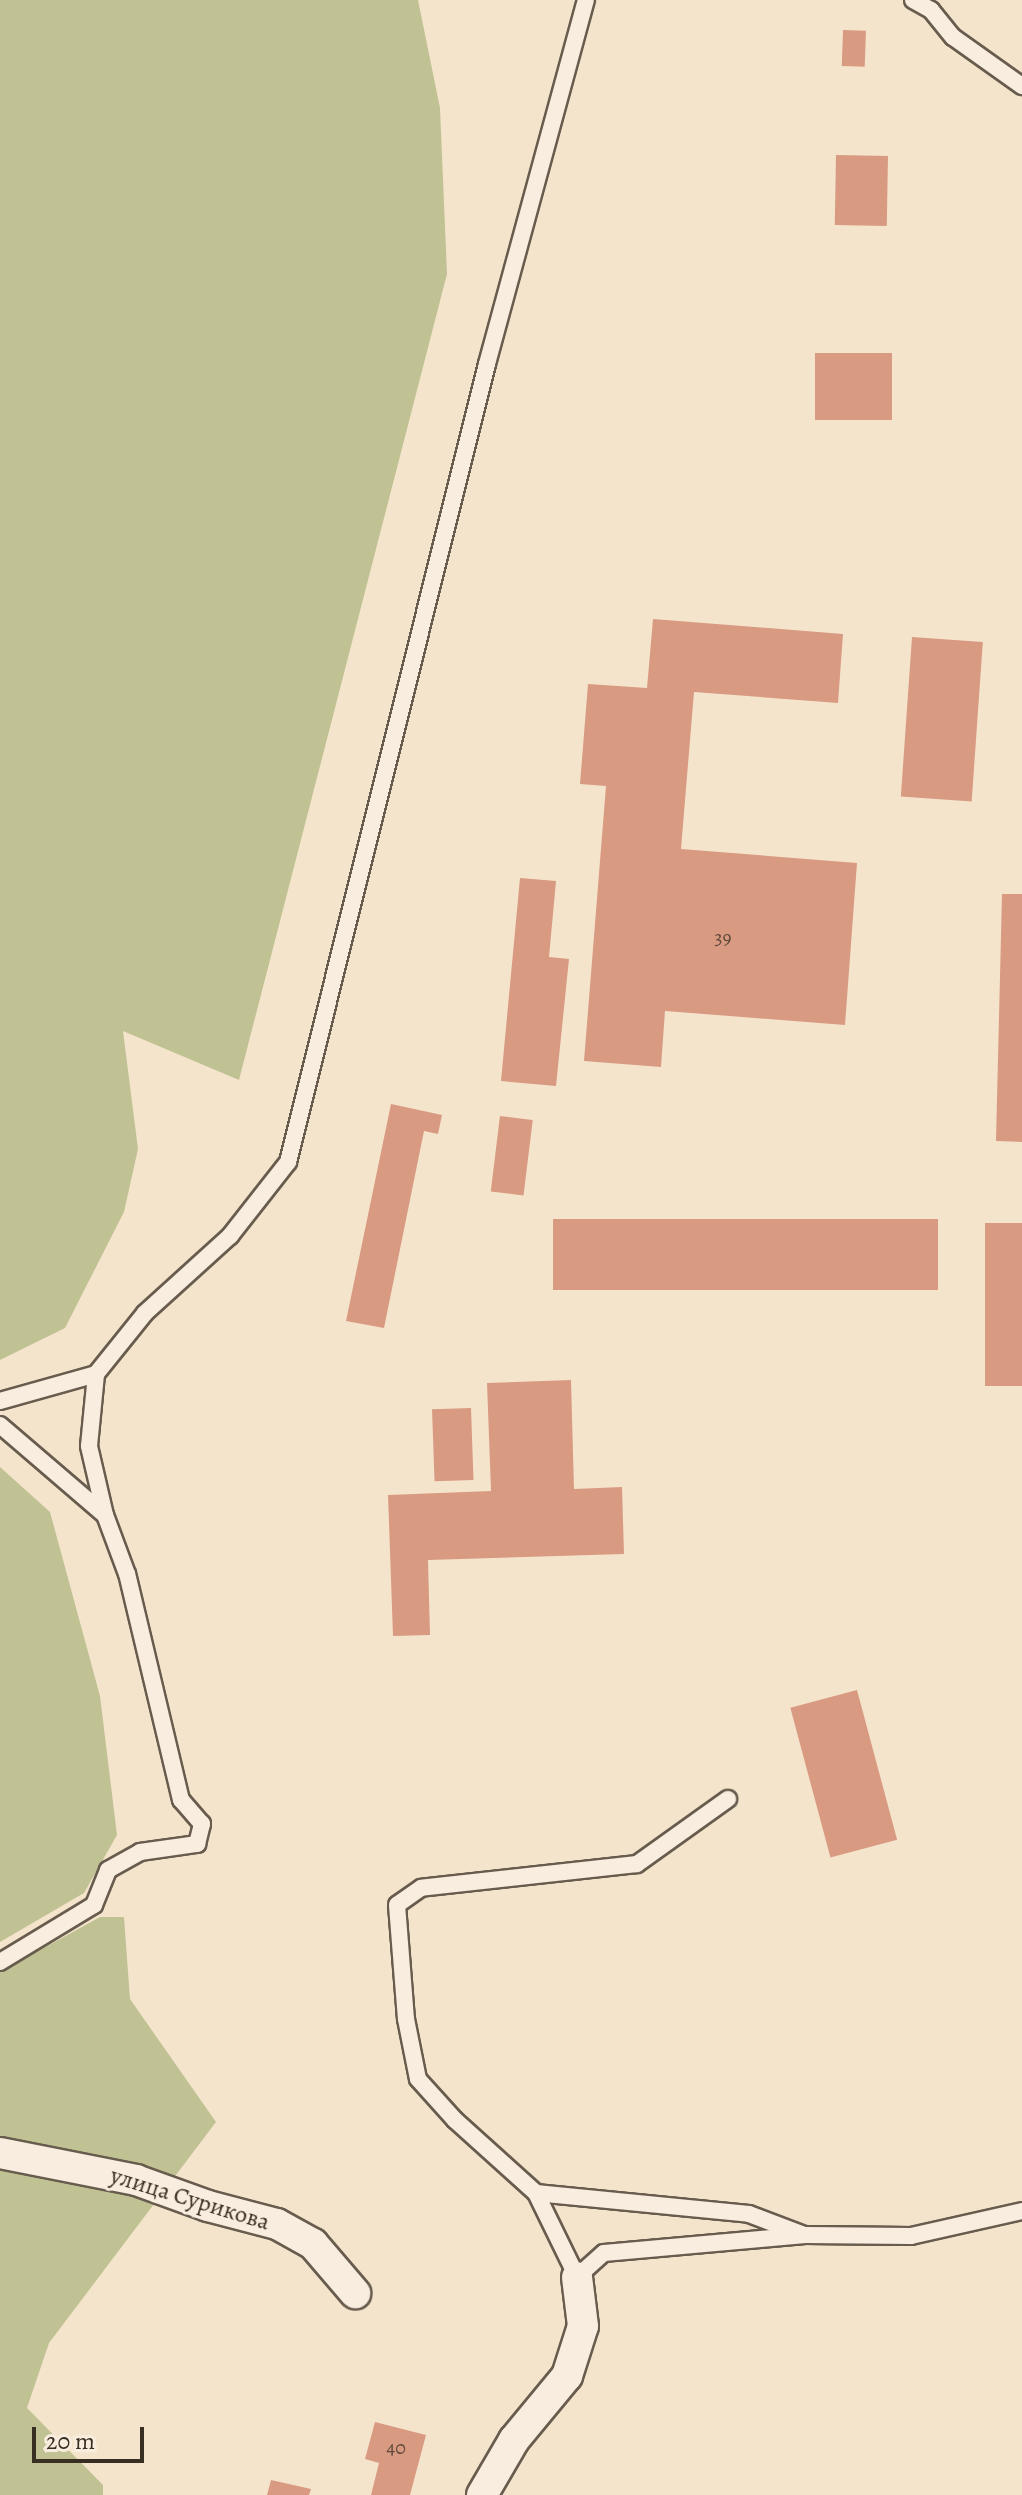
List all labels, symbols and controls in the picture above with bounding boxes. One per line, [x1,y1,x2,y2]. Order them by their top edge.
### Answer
house number: 39 [714,925,732,949]
street label: улица Сурикова [107,2161,273,2237]
scale bar [36,2411,148,2461]
text: 20 m [46,2425,95,2457]
house number: 40 [386,2435,406,2459]

